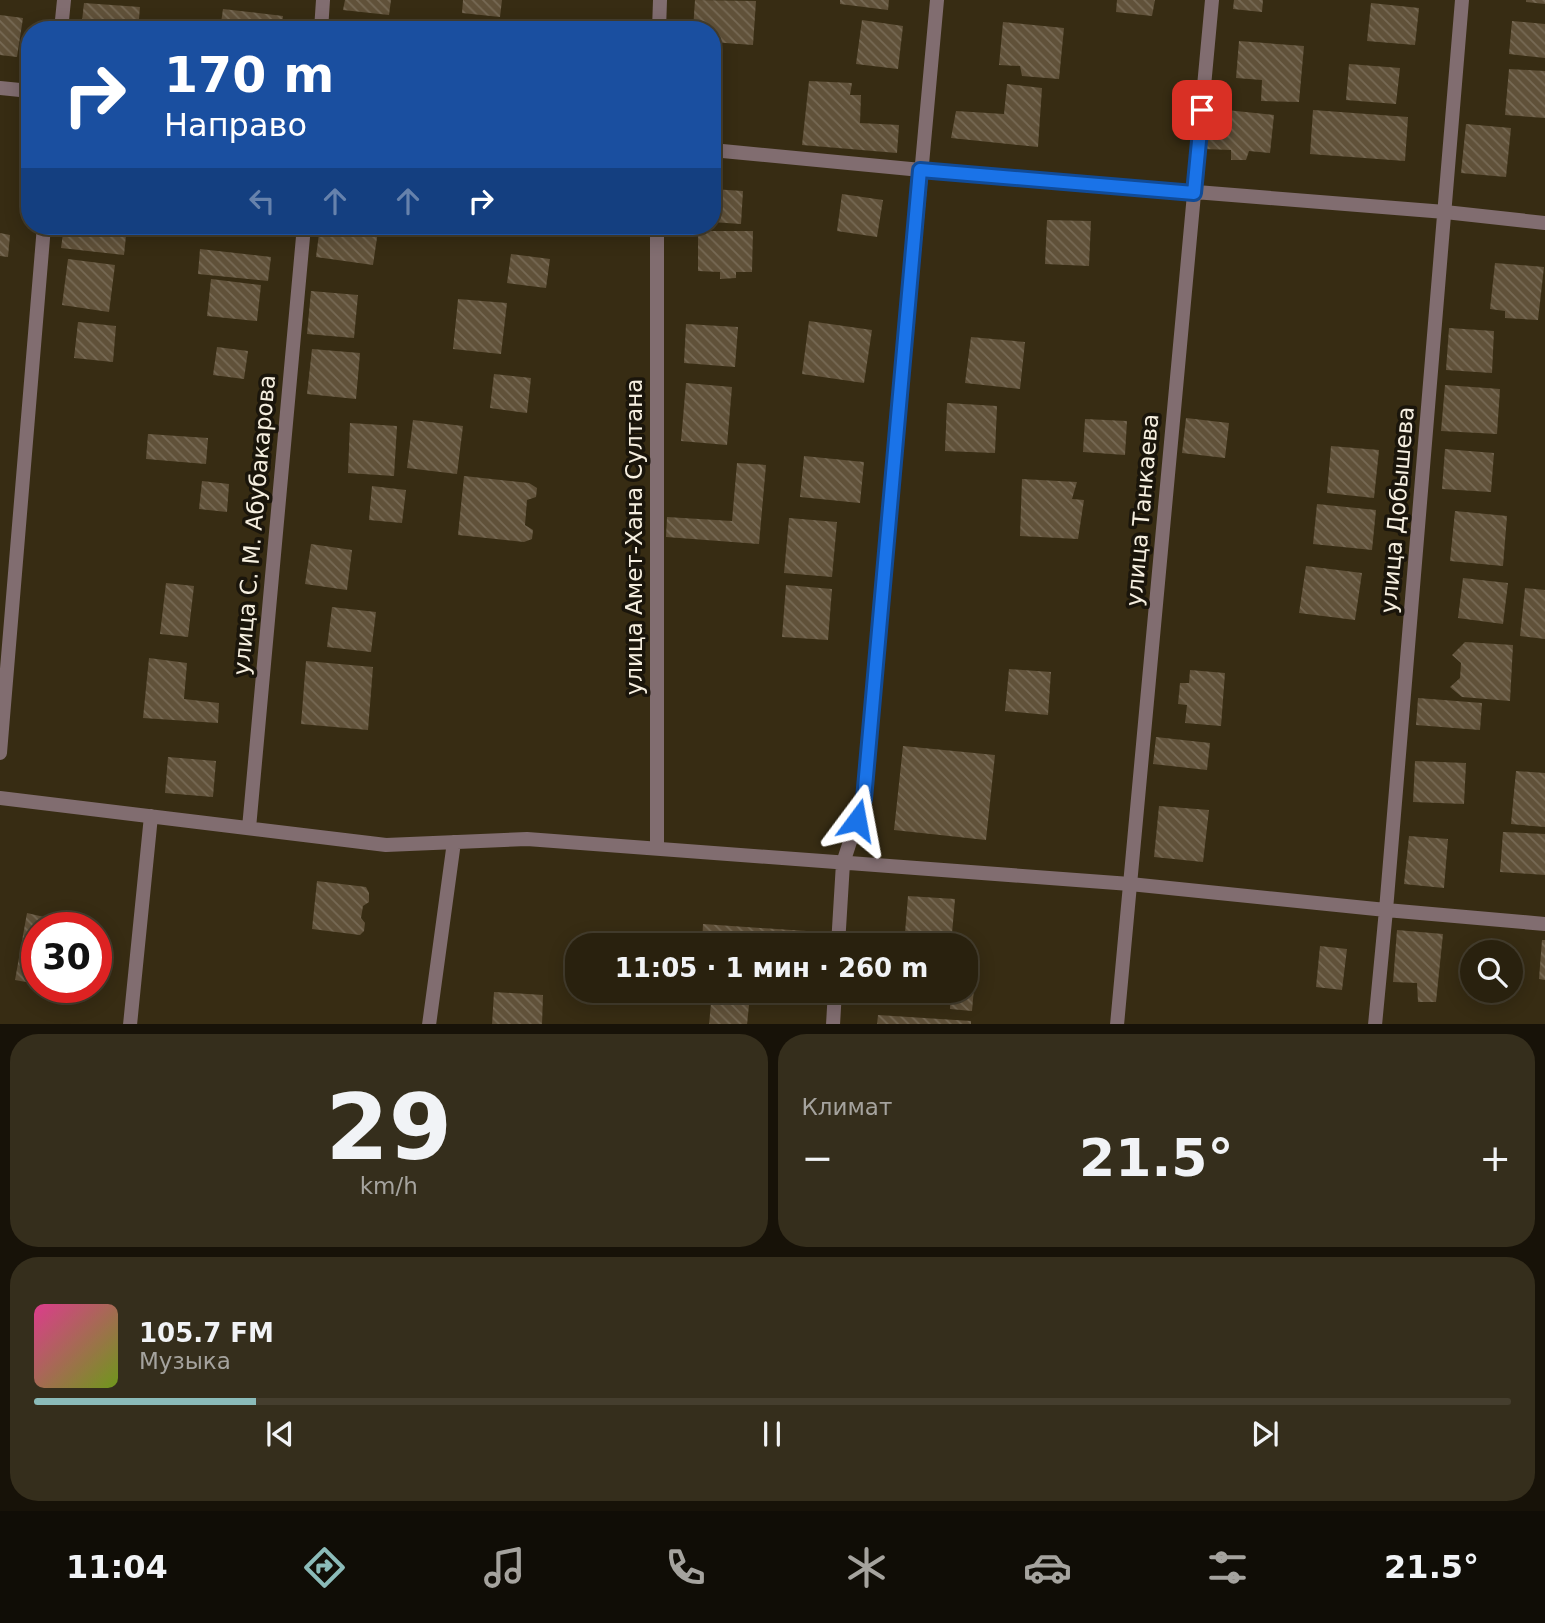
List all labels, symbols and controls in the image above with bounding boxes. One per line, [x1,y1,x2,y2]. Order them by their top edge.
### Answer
text: 170 m [164,47,334,104]
icon: right [49,49,140,140]
pin [1172,80,1232,140]
icon: arrive [1183,91,1221,129]
text: Направо [164,106,307,144]
icon: left [243,182,281,220]
icon: ahead [316,182,354,220]
icon: ahead [389,182,427,220]
icon: right [462,182,500,220]
street label: улица С. М. Абубакарова [228,374,280,676]
street label: улица Амет-Хана Султана [621,379,647,695]
street label: улица Добышева [1375,405,1419,615]
street label: улица Танкаева [1121,413,1163,607]
position arrow [820,783,894,857]
speed limit sign: 30 [21,912,112,1003]
map controls [1460,940,1523,1003]
button: search [1460,940,1523,1003]
text: 11:05 · 1 мин · 260 m [615,953,928,983]
text: 29 [325,1075,452,1180]
text: Климат [802,1094,892,1120]
text: 21.5° [1079,1128,1233,1188]
text: − [802,1136,833,1180]
text: + [1479,1136,1511,1180]
text: km/h [360,1173,418,1199]
text: 105.7 FM [139,1318,274,1348]
text: Музыка [139,1348,231,1374]
icon: previous [261,1415,299,1453]
icon: pause [753,1415,791,1453]
icon: next [1246,1415,1284,1453]
icon: directions [300,1543,349,1592]
icon: music [480,1543,529,1592]
icon: phone [661,1543,710,1592]
icon: climate [842,1543,891,1592]
icon: car [1023,1543,1072,1592]
icon: filters [1203,1543,1252,1592]
text: 11:04 [66,1548,168,1586]
text: 21.5° [1384,1548,1479,1586]

